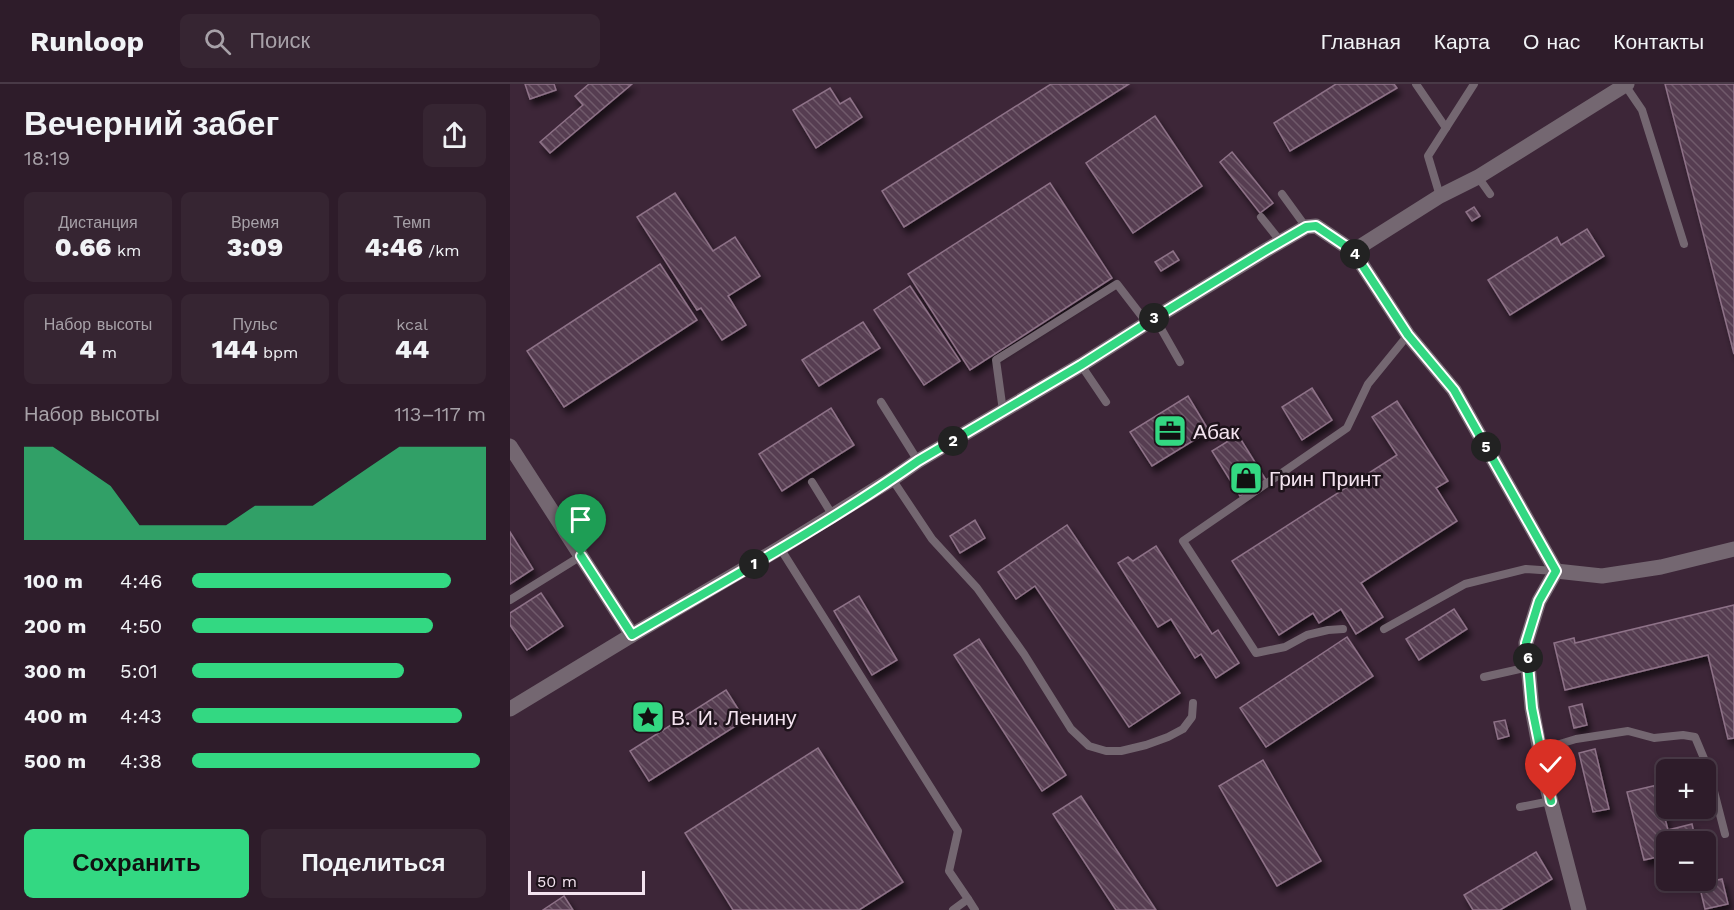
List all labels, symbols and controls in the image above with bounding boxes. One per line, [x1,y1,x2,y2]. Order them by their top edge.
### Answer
search box [180,14,600,68]
text: Runloop [30,25,144,58]
icon: search [201,25,234,58]
text: Поиск [249,28,310,53]
text: Главная [1321,29,1401,54]
text: Карта [1434,29,1490,54]
text: О нас [1523,29,1580,54]
text: Контакты [1613,29,1704,54]
text: Вечерний забег [24,104,279,143]
button: share [423,104,486,167]
text: 18:19 [24,146,70,170]
text: Дистанция [58,213,138,232]
text: Время [231,213,279,232]
text: Темп [393,213,431,232]
text: 0.66 [55,232,111,262]
text: 3:09 [227,232,283,262]
text: 4:46 [364,232,423,262]
pin: 4 [1340,239,1370,269]
text: km [111,241,141,260]
text: /km [423,241,460,260]
text: 4 [1350,244,1360,263]
pin: 3 [1139,303,1169,333]
text: 3 [1149,308,1159,327]
text: Набор высоты [44,315,152,334]
text: Пульс [233,315,277,334]
text: kcal [396,315,428,334]
text: 4 [79,334,96,364]
text: 144 [212,334,258,364]
text: 44 [395,334,429,364]
text: m [96,343,117,362]
text: bpm [258,343,298,362]
text: Набор высоты [24,402,160,426]
text: 113–117 m [394,402,486,426]
office icon: Абак [1152,413,1188,449]
place label: Абак [1193,419,1240,444]
pin: 2 [938,426,968,456]
text: 2 [948,431,958,450]
pin: 5 [1471,432,1501,462]
text: 5 [1481,437,1491,456]
shop icon: Грин Принт [1228,460,1264,496]
place label: Грин Принт [1269,466,1381,491]
pin [555,494,606,556]
icon: arrive [564,503,597,536]
pin: 1 [739,549,769,579]
text: 1 [751,554,757,573]
text: 100 m [24,569,83,593]
text: 4:46 [120,569,163,593]
text: 200 m [24,614,86,638]
text: 4:50 [120,614,162,638]
pin: 6 [1513,643,1543,673]
text: 6 [1523,648,1533,667]
text: 300 m [24,659,86,683]
text: 5:01 [120,659,158,683]
place icon: В. И. Ленину [630,699,666,735]
text: 400 m [24,704,87,728]
text: 4:43 [120,704,162,728]
place label: В. И. Ленину [671,705,797,730]
pin [1525,739,1576,801]
icon: check [1534,748,1567,781]
text: 500 m [24,749,86,773]
text: 4:38 [120,749,162,773]
map controls [1656,759,1716,891]
button: + [1656,759,1716,819]
button: Сохранить [24,829,249,898]
button: Поделиться [261,829,486,898]
button: − [1656,831,1716,891]
scale bar [528,868,645,896]
text: 50 m [537,872,577,891]

